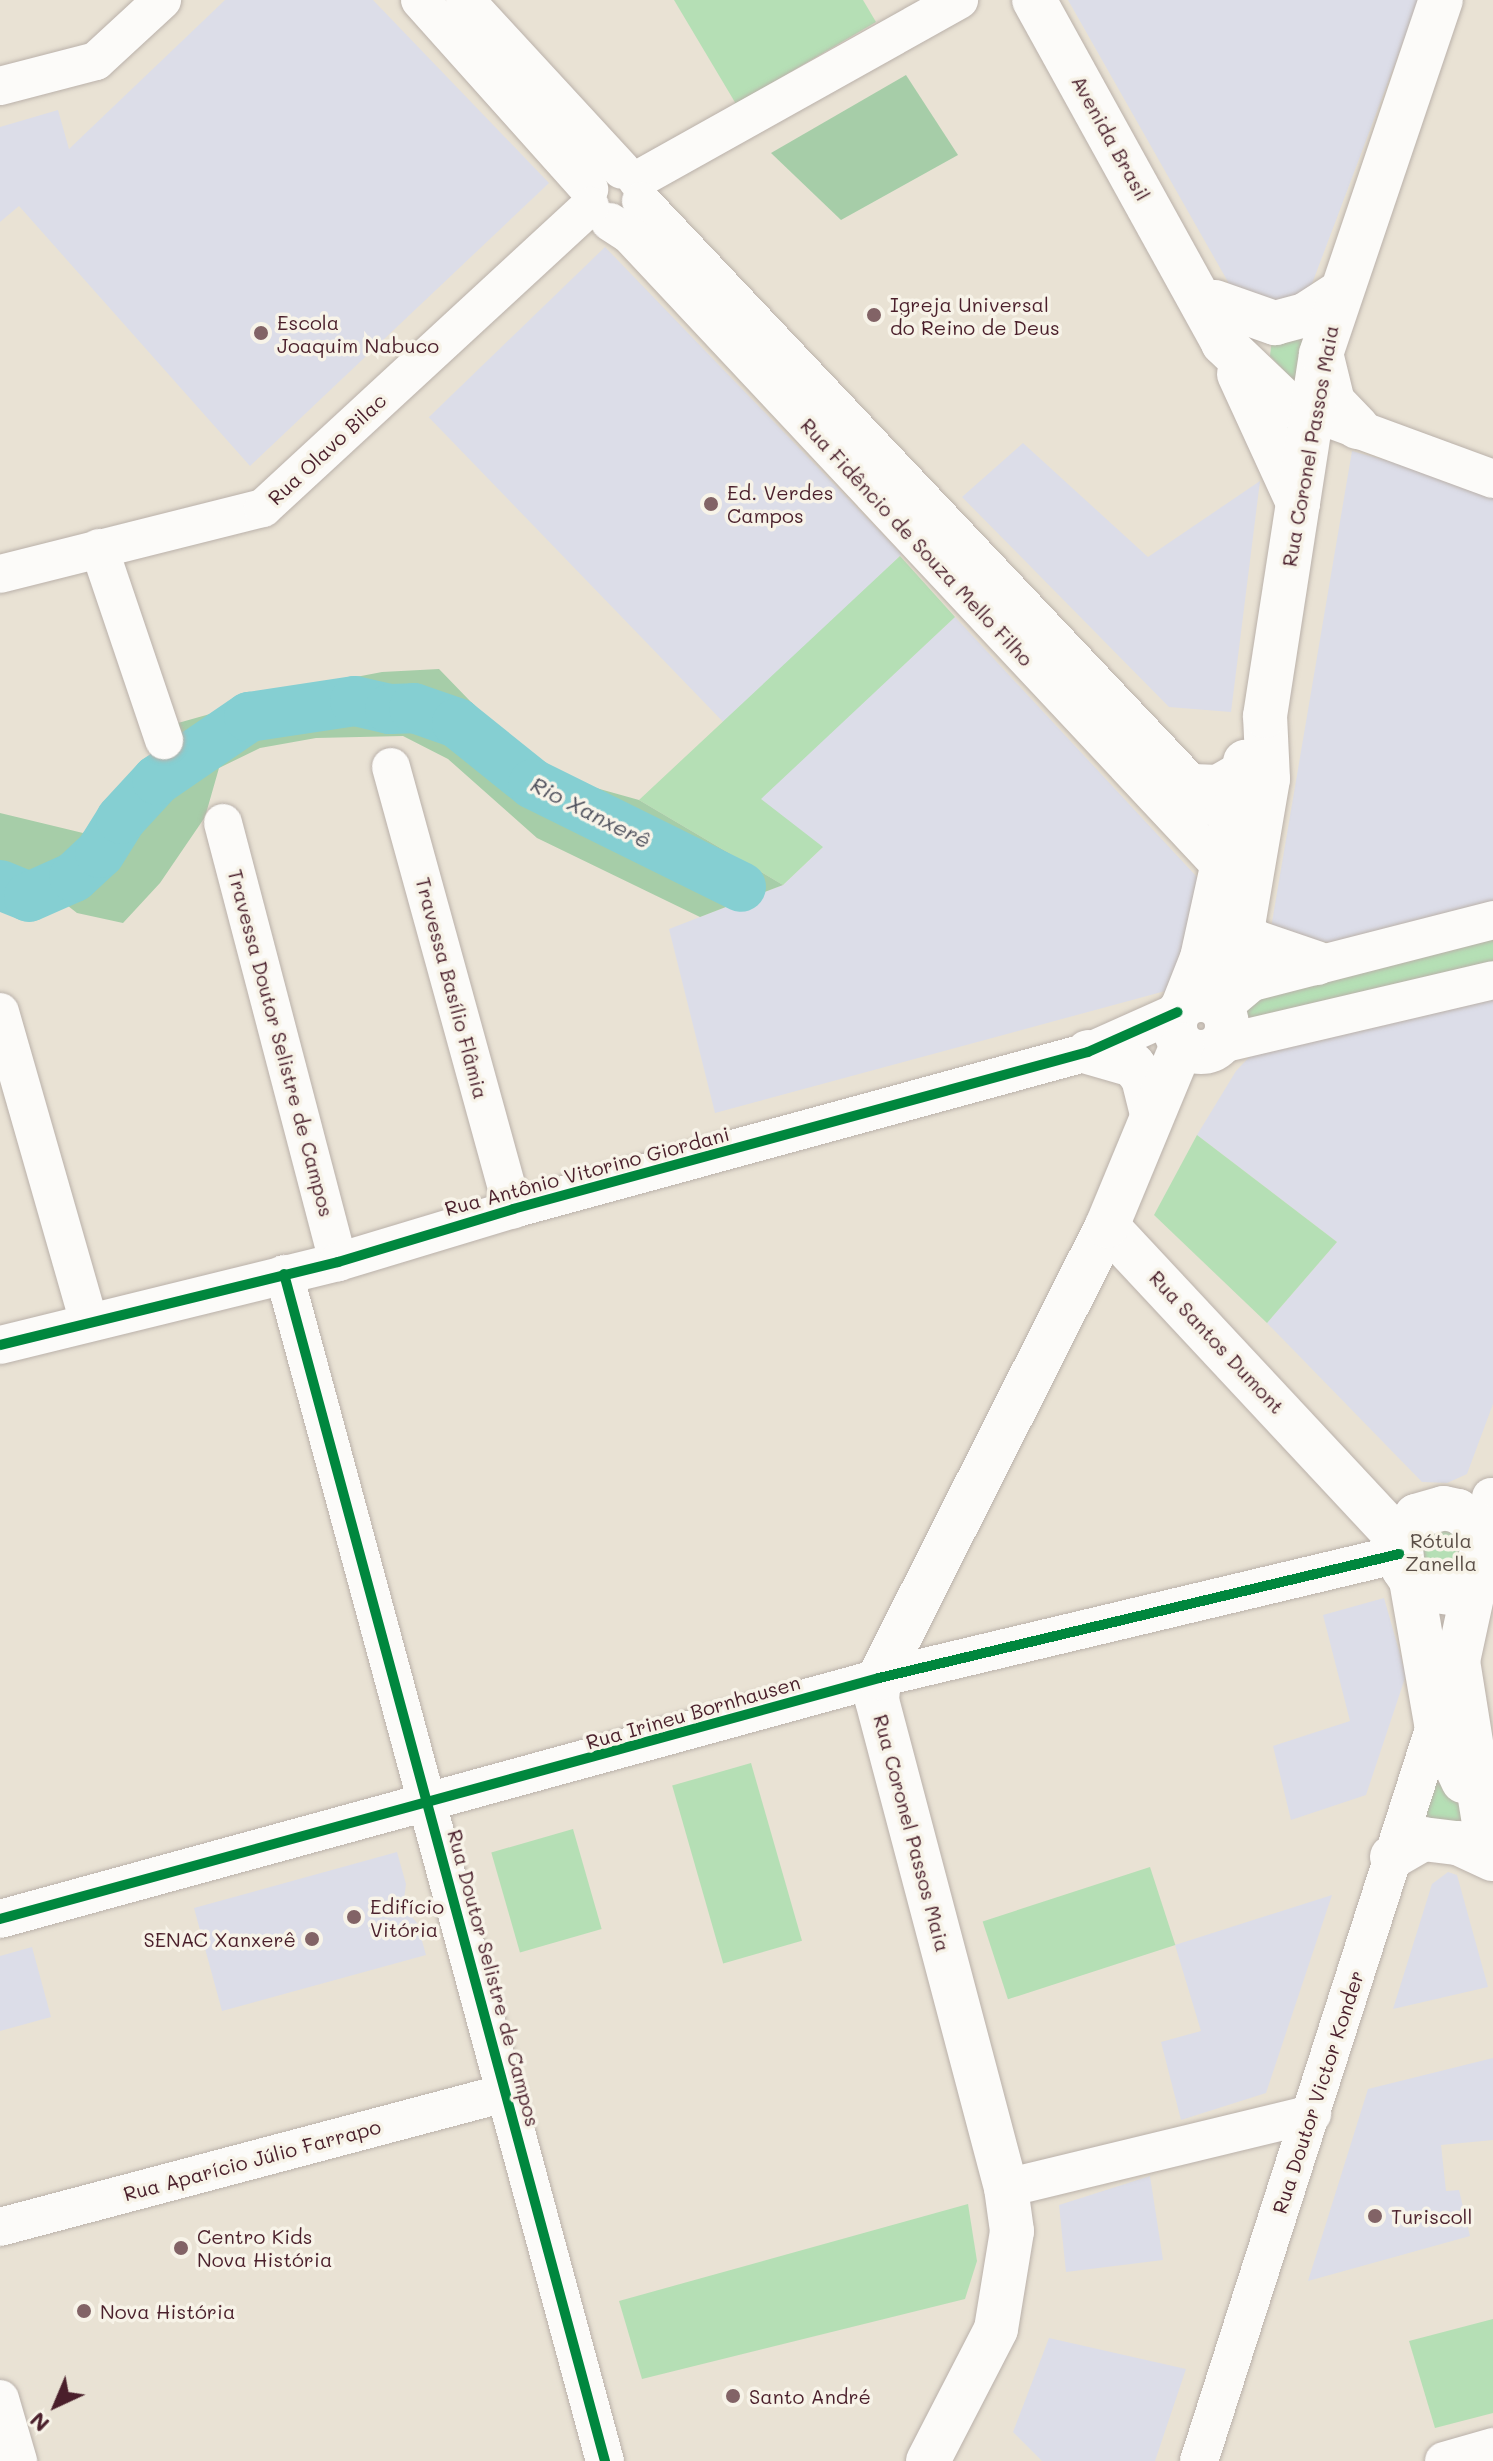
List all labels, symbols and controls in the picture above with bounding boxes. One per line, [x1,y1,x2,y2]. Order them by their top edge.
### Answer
street label: Avenida Brasil [1067,71,1155,205]
place label: Igreja Universal do Reino de Deus [890,292,1060,339]
marker: Igreja Universal do Reino de Deus [865,306,883,324]
place label: Escola Joaquim Nabuco [277,310,439,357]
street label: Rua Coronel Passos Maia [1277,323,1343,569]
marker: Escola Joaquim Nabuco [252,324,270,342]
street label: Rua Olavo Bilac [263,388,391,510]
street label: Rua Fidêncio de Souza Mello Filho [796,413,1038,671]
place label: Ed. Verdes Campos [727,480,834,527]
marker: Ed. Verdes Campos [702,495,720,513]
water label: Rio Xanxerê [527,771,655,853]
street label: Travessa Doutor Selistre de Campos [223,867,339,1219]
street label: Travessa Basílio Flâmia [411,875,493,1101]
street label: Rua Antônio Vitorino Giordani [442,1121,732,1221]
street label: Rua Santos Dumont [1145,1266,1289,1418]
park label: Rótula Zanella [1405,1529,1477,1576]
street label: Rua Irineu Bornhausen [583,1670,803,1754]
street label: Rua Coronel Passos Maia [869,1712,955,1954]
street label: Rua Doutor Selistre de Campos [443,1827,545,2129]
place label: Edifício Vitória [370,1894,444,1941]
marker: Edifício Vitória [345,1908,363,1926]
place label: SENAC Xanxerê [143,1927,296,1951]
marker: SENAC Xanxerê [303,1930,321,1948]
street label: Rua Doutor Victor Konder [1267,1967,1369,2217]
street label: Rua Aparício Júlio Farrapo [121,2114,383,2206]
place label: Turiscoll [1391,2204,1473,2228]
marker: Turiscoll [1366,2207,1384,2225]
place label: Centro Kids Nova História [197,2224,332,2271]
marker: Centro Kids Nova História [172,2239,190,2257]
place label: Nova História [100,2299,235,2323]
marker: Nova História [75,2302,93,2320]
north arrow [16,2365,96,2445]
place label: Santo André [749,2384,871,2408]
marker: Santo André [724,2387,742,2405]
text: N [23,2406,55,2439]

